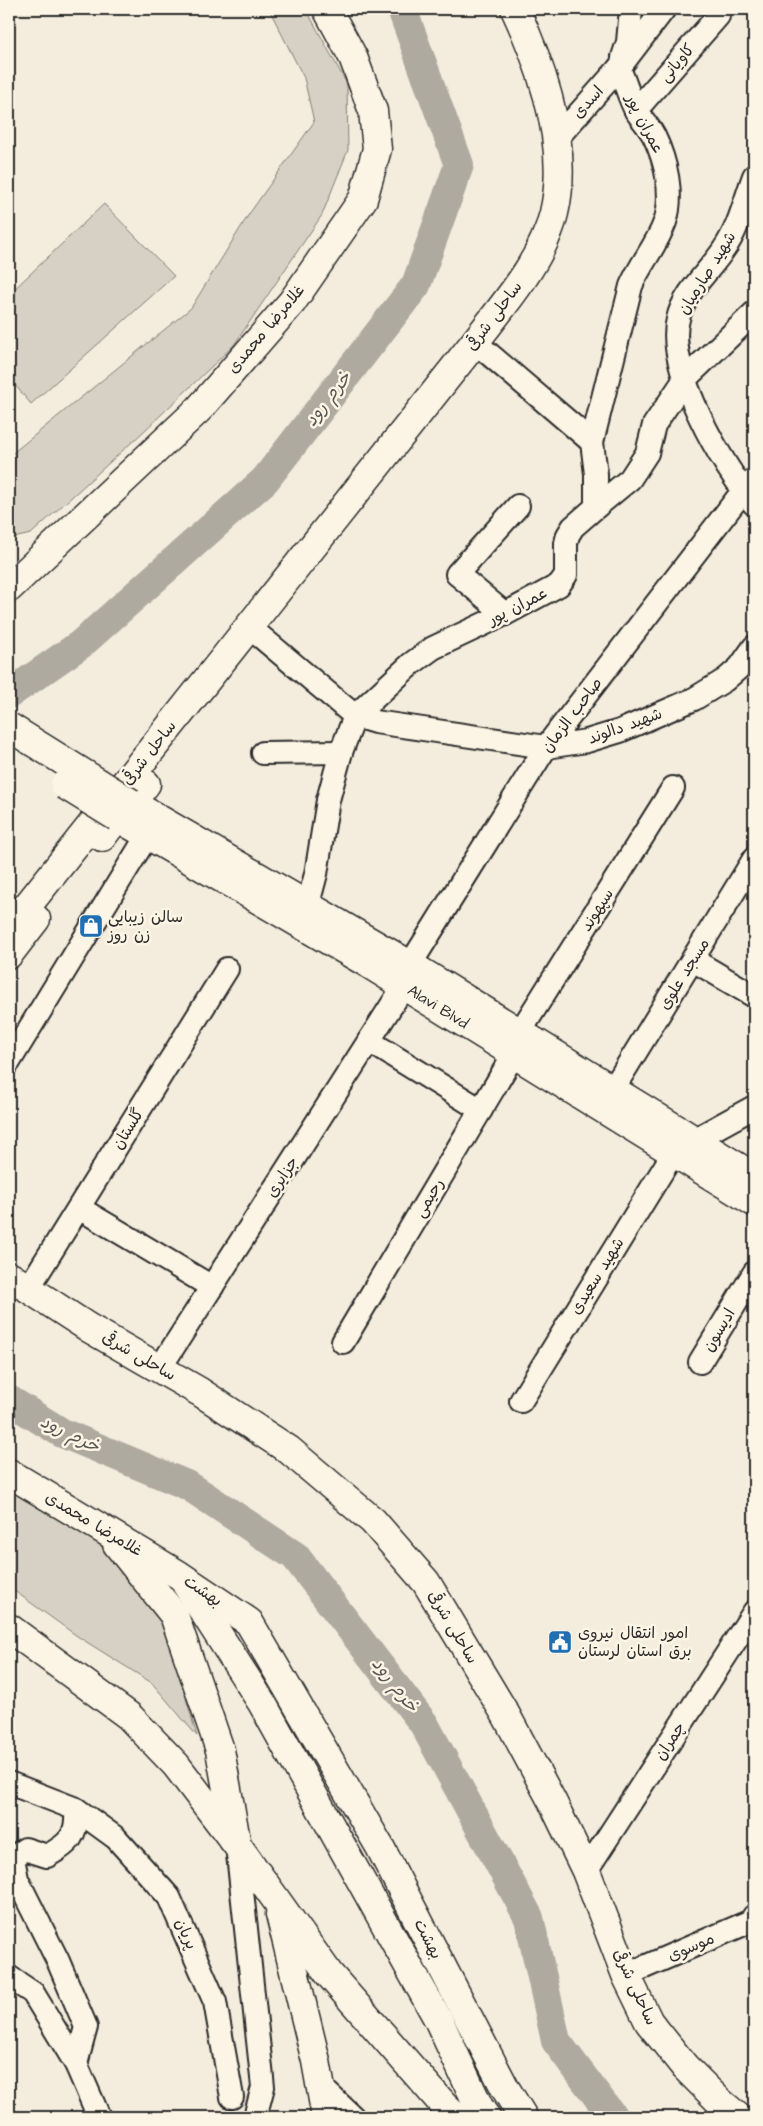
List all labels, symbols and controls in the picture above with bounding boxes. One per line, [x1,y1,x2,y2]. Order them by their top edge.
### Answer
street label: کاویانی [654,39,700,87]
street label: اسدی [567,81,609,123]
street label: عمران پور [620,88,670,158]
street label: شهید صارمیان [673,227,741,319]
street label: ساحلی شرقی [461,277,527,355]
street label: غلامرضا محمدی [222,280,310,378]
water label: خرم رود [299,366,358,432]
street label: عمران پور [482,581,552,631]
street label: صاحب الزمان [536,673,608,757]
street label: شهید دالوند [585,702,665,750]
street label: ساحل شرقی [117,716,181,790]
street label: سپهوند [575,884,619,936]
place label: سالن زیبایی زن روز [106,906,183,946]
shop icon: سالن زیبایی زن روز [78,913,104,939]
street label: مسجد علوی [653,934,715,1014]
street label: Alavi Blvd [403,979,473,1034]
street label: گلستان [107,1104,149,1154]
street label: جزایری [261,1152,303,1202]
street label: رحیمی [409,1174,449,1222]
street label: شهید سعیدی [565,1233,629,1319]
street label: ادیسون [697,1304,741,1356]
street label: ساحلی شرقی [98,1326,180,1386]
water label: خرم رود [36,1409,104,1460]
street label: غلامرضا محمدی [41,1486,147,1562]
street label: بهشت [179,1570,227,1612]
street label: ساحلی شرقی [423,1586,483,1668]
place label: امور انتقال نیروی برق استان لرستان [578,1622,692,1662]
public building icon: امور انتقال نیروی برق استان لرستان [547,1629,573,1655]
water label: خرم رود [365,1652,425,1719]
street label: چمران [649,1718,691,1764]
street label: پریان [170,1915,202,1953]
street label: بهشت [409,1915,447,1963]
street label: موسوی [664,1927,718,1967]
street label: ساحلی شرقی [608,1945,662,2029]

